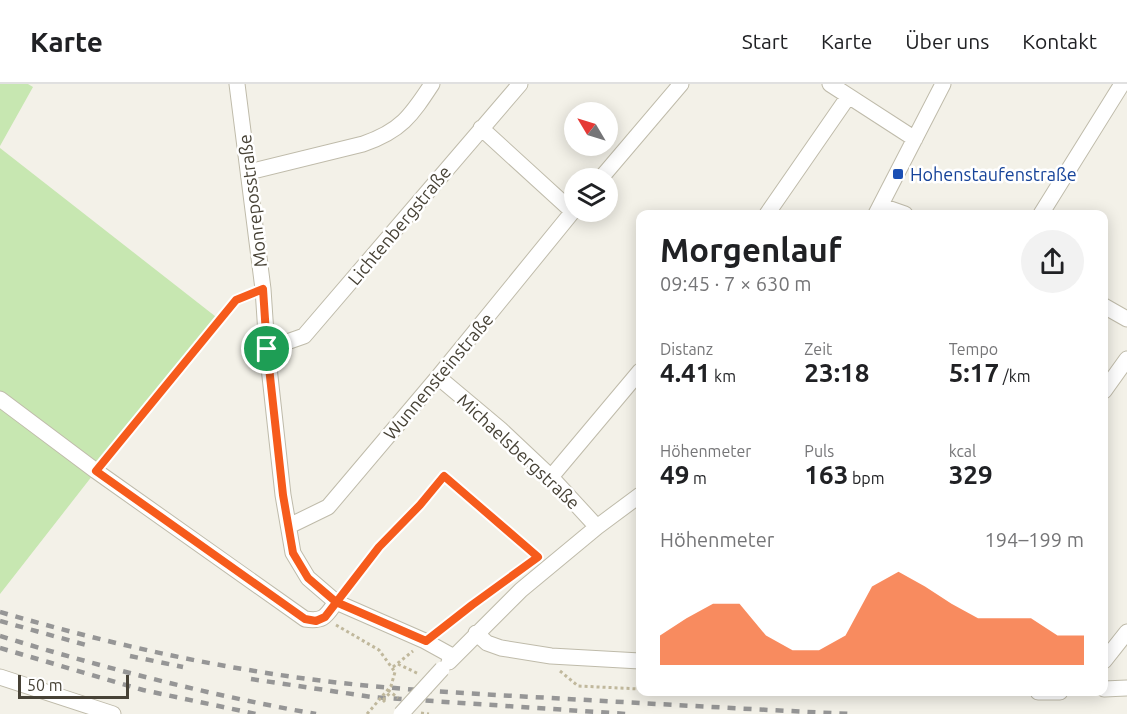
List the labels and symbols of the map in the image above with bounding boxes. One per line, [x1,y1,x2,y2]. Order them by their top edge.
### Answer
north arrow [564,102,618,156]
street label: Monreposstraße [234,133,270,269]
street label: Lichtenbergstraße [344,162,454,288]
place label: Hohenstaufenstraße [910,164,1077,184]
marker: Hohenstaufenstraße [891,167,905,181]
street label: Wunnensteinstraße [379,309,497,443]
pin [241,323,292,374]
street label: Michaelsbergstraße [454,389,584,513]
scale bar [18,672,129,700]

